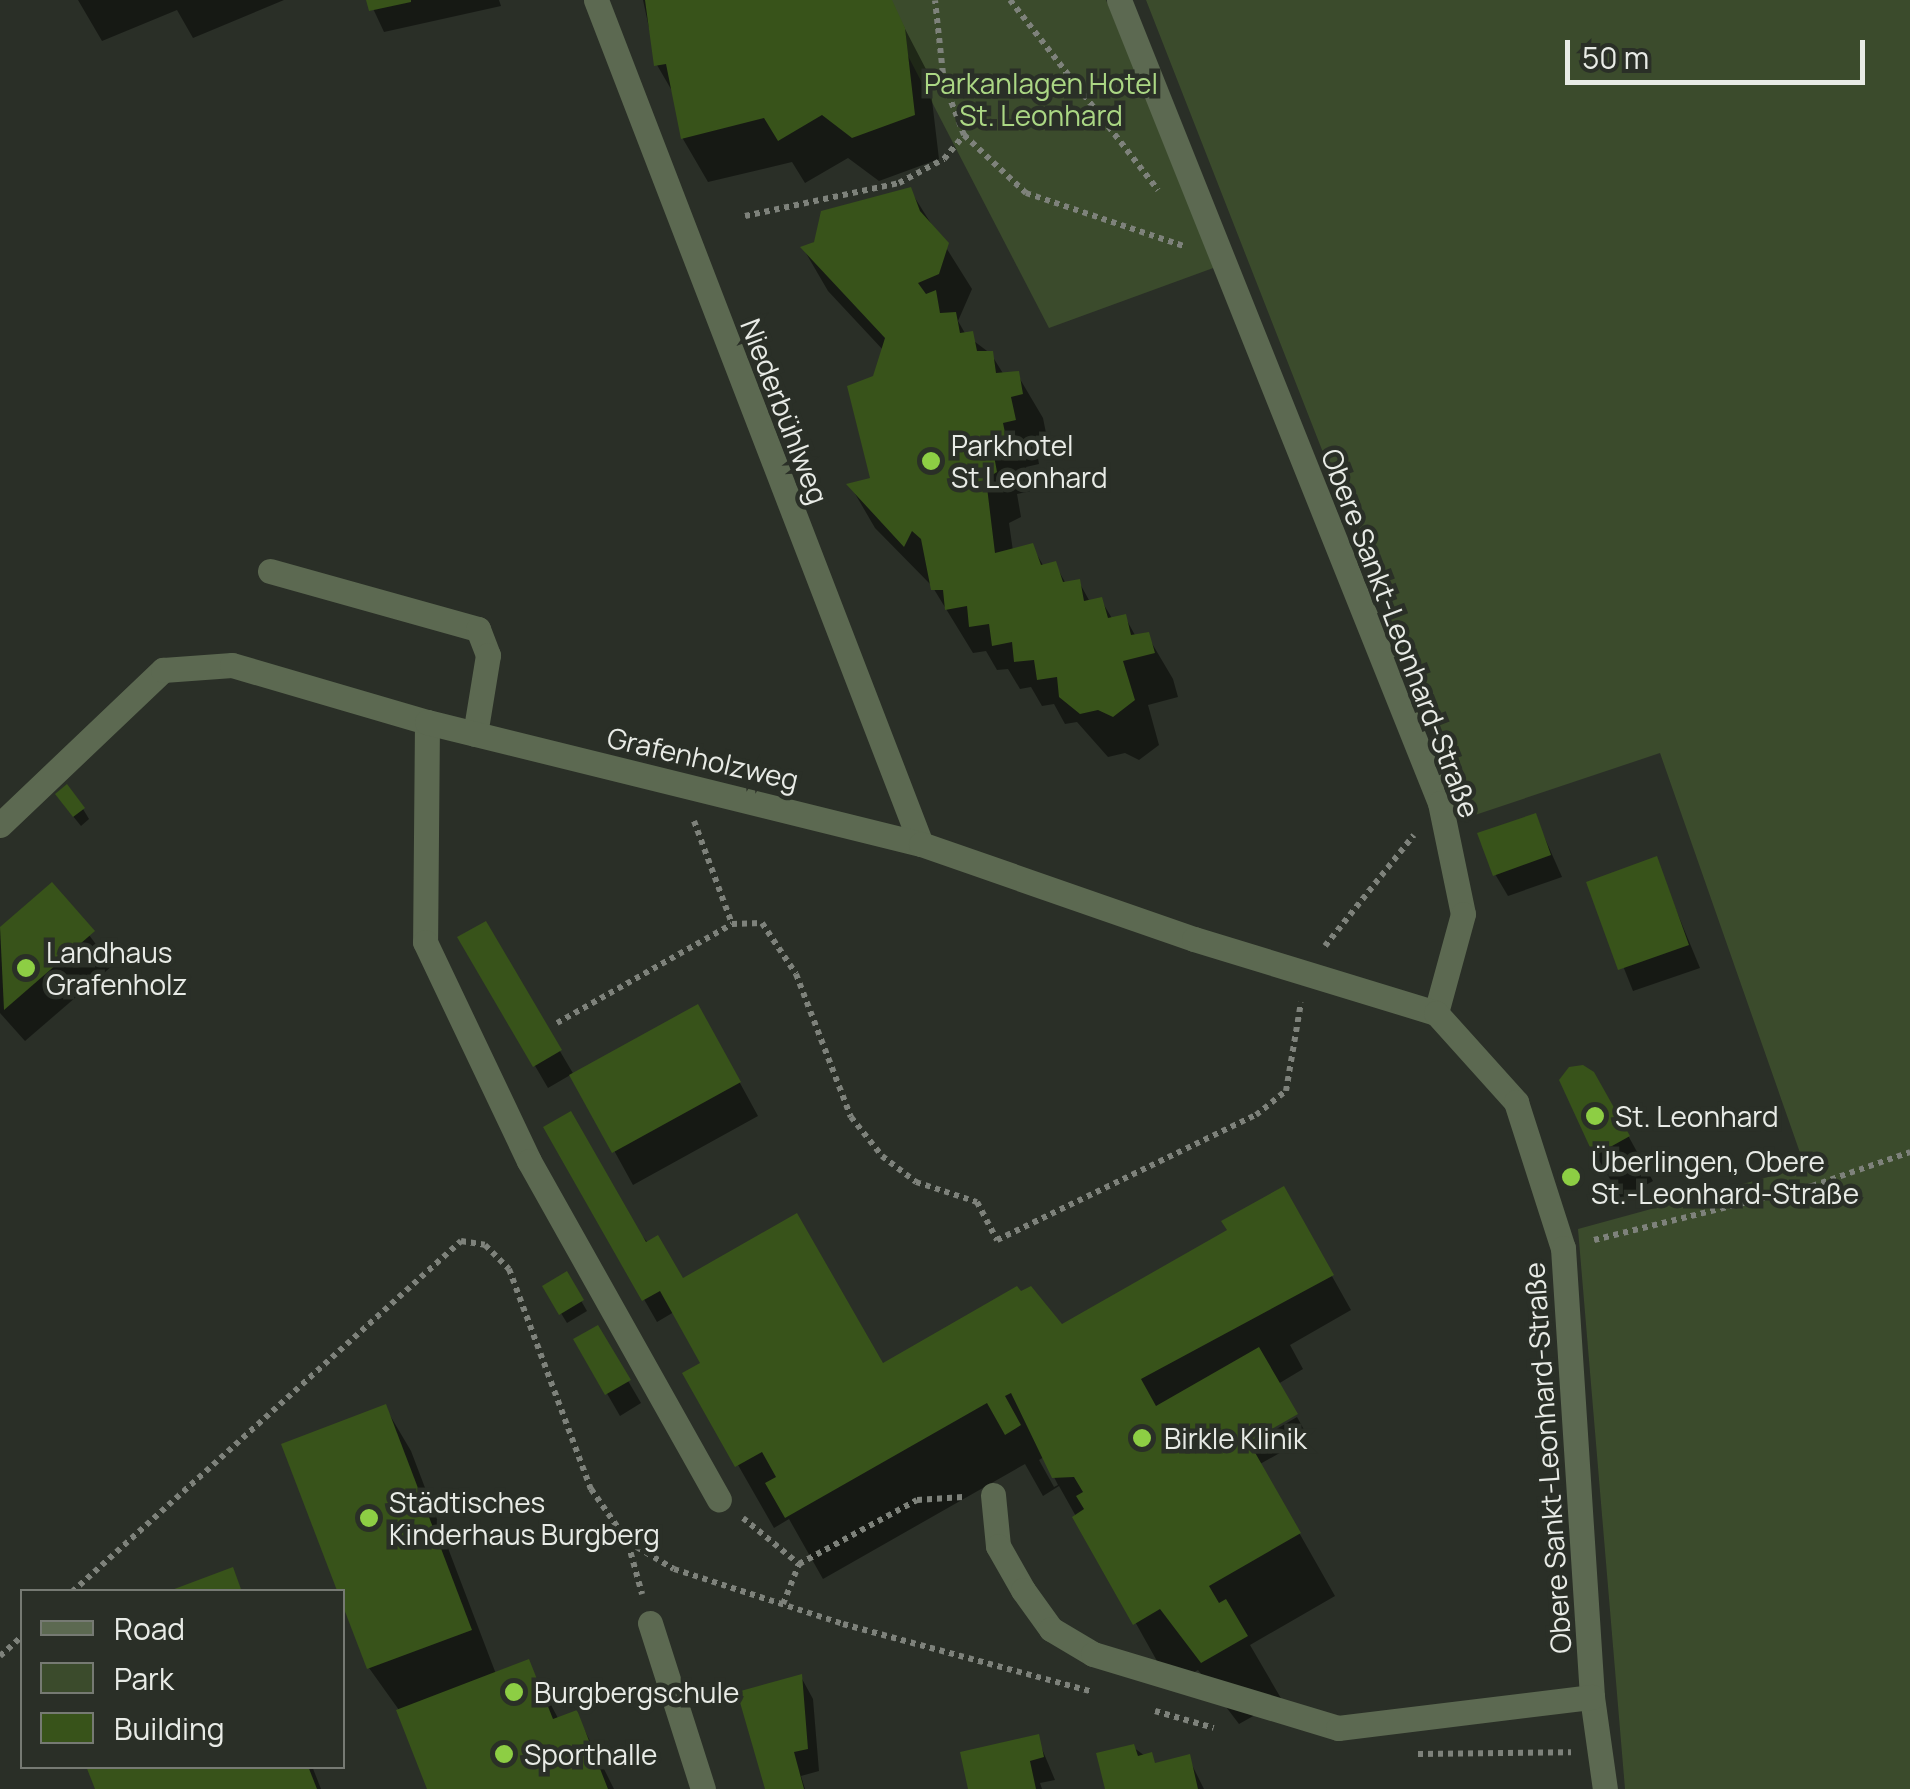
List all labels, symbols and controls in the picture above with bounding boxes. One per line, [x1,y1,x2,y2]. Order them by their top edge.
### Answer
scale bar [1570,20,1870,82]
text: 50 m [1582,37,1649,78]
park label: Parkanlagen Hotel St. Leonhard [924,66,1158,132]
street label: Niederbühlweg [734,314,836,508]
place label: Parkhotel St Leonhard [951,428,1108,494]
street label: Obere Sankt-Leonhard-Straße [1315,444,1487,822]
marker: Parkhotel St Leonhard [920,450,942,472]
street label: Grafenholzweg [604,720,802,796]
place label: Landhaus Grafenholz [46,935,187,1001]
marker: Landhaus Grafenholz [15,957,37,979]
place label: St. Leonhard [1615,1099,1779,1133]
marker: St. Leonhard [1584,1105,1606,1127]
place label: Überlingen, Obere St.-Leonhard-Straße [1591,1144,1859,1210]
marker: Überlingen, Obere St.-Leonhard-Straße [1560,1166,1582,1188]
street label: Obere Sankt-Leonhard-Straße [1517,1261,1577,1655]
place label: Birkle Klinik [1164,1421,1307,1455]
marker: Birkle Klinik [1129,1425,1155,1451]
place label: Städtisches Kinderhaus Burgberg [389,1485,660,1551]
marker: Städtisches Kinderhaus Burgberg [358,1507,380,1529]
legend [20,1589,345,1769]
text: Road [114,1608,185,1649]
text: Park [114,1658,174,1699]
place label: Burgbergschule [534,1675,739,1709]
marker: Burgbergschule [503,1681,525,1703]
text: Building [114,1708,225,1749]
place label: Sporthalle [524,1737,657,1771]
marker: Sporthalle [493,1743,515,1765]

